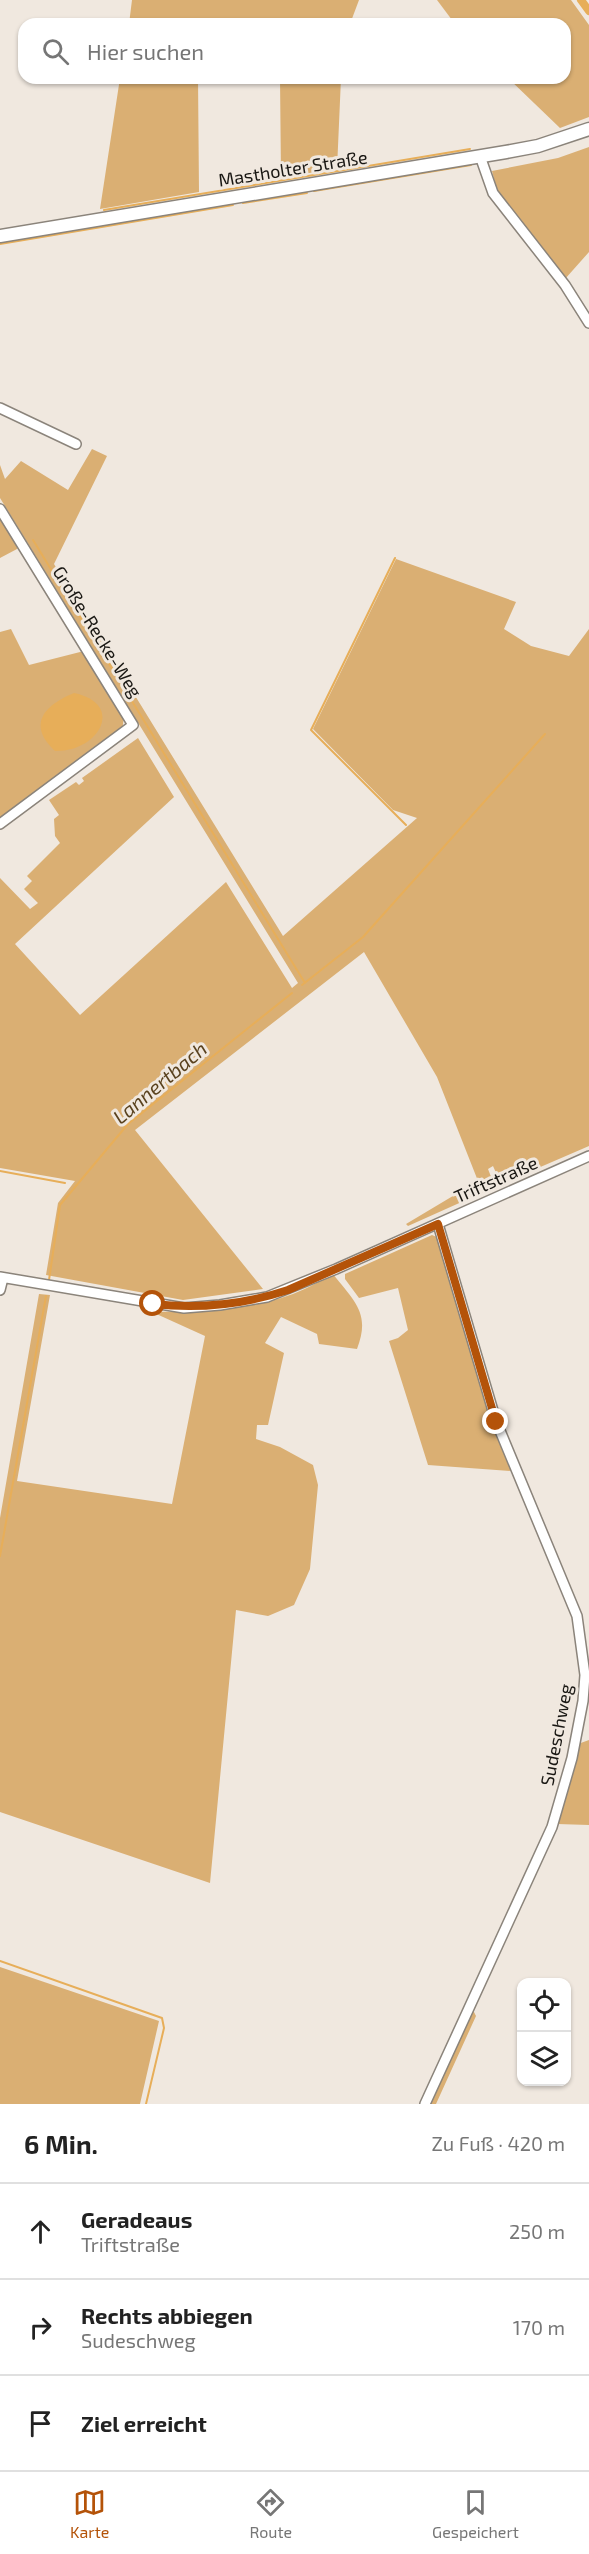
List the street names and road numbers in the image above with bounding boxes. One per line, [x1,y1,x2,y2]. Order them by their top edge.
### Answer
street label: Mastholter Straße [217,145,369,191]
street label: Große-Recke-Weg [49,562,147,701]
street label: Triftstraße [450,1151,541,1207]
street label: Sudeschweg [535,1682,577,1788]

